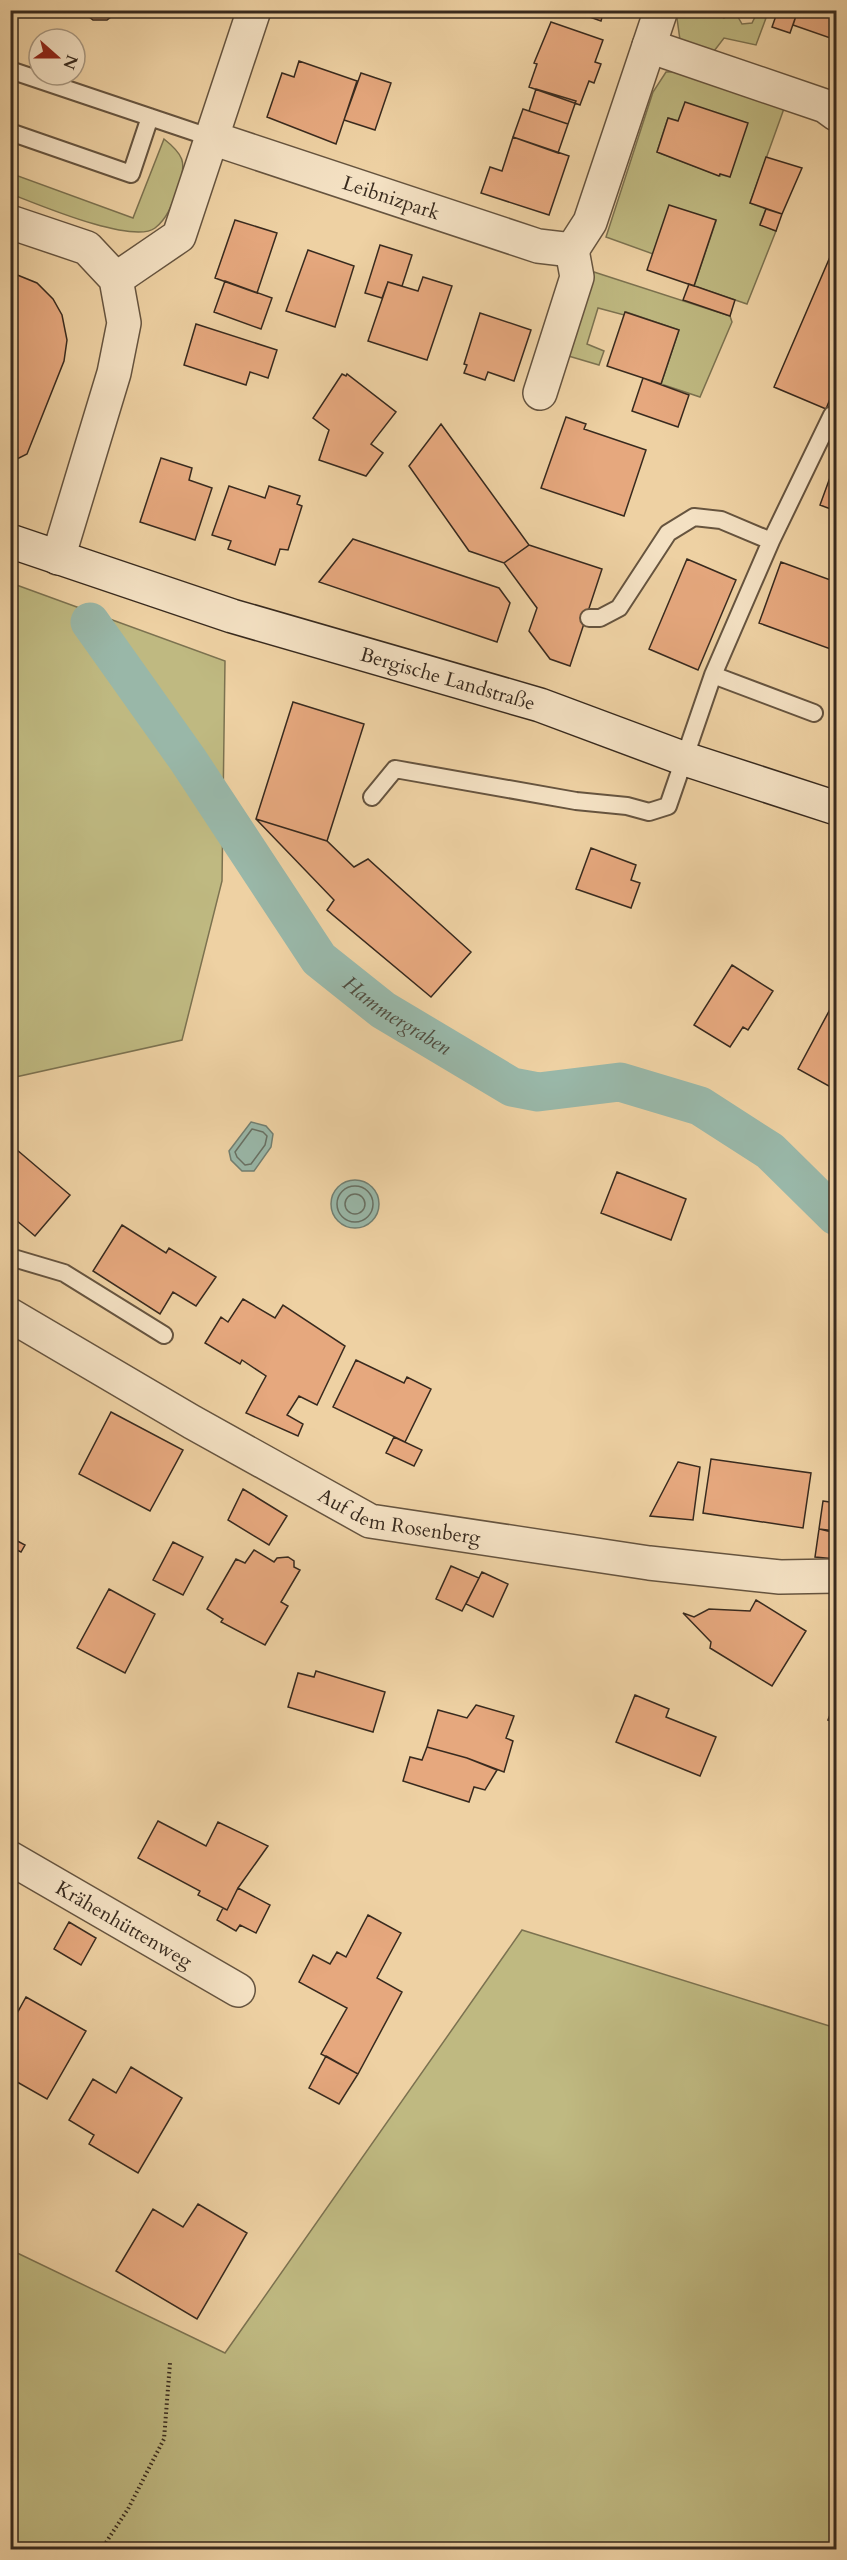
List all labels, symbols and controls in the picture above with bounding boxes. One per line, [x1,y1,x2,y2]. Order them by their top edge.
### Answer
north arrow [27,27,87,87]
text: N [57,52,83,73]
street label: Leibnizpark [339,169,444,226]
street label: Bergische Landstraße [357,640,538,716]
water label: Hammergraben [337,969,457,1062]
street label: Auf dem Rosenberg [313,1481,483,1551]
street label: Krähenhüttenweg [51,1874,198,1975]

